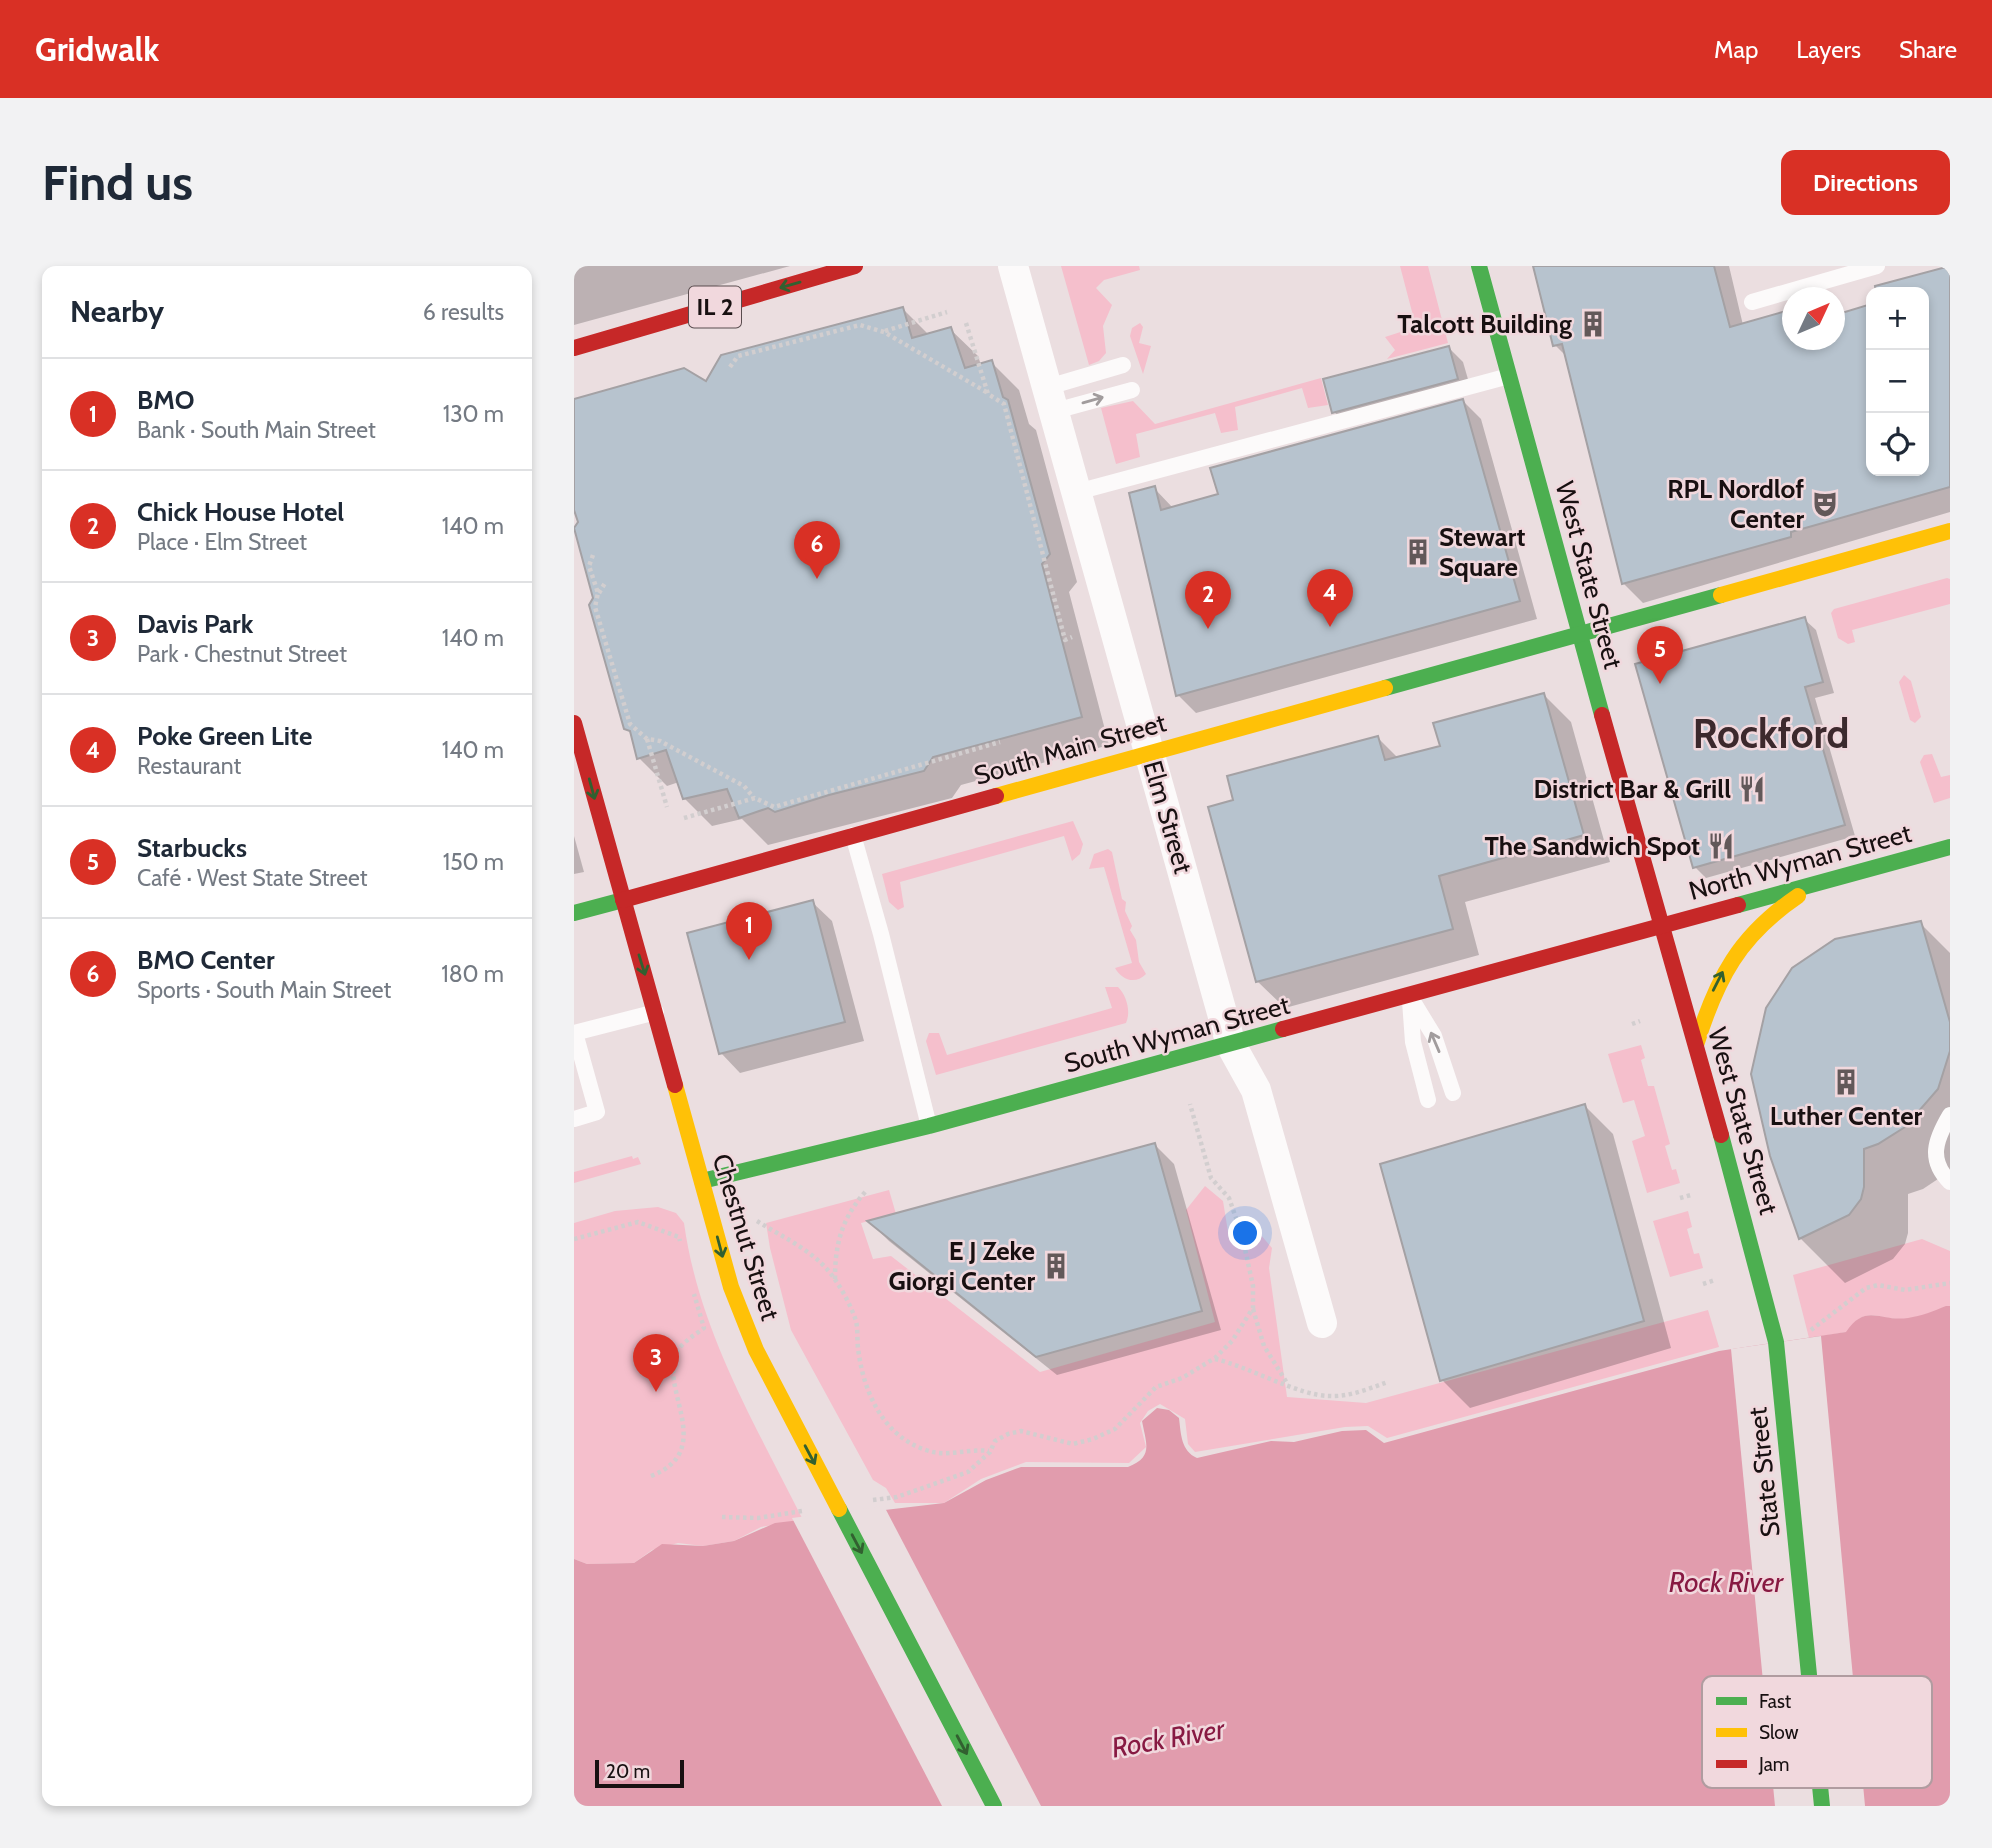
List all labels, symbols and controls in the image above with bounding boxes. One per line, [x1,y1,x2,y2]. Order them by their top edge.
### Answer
text: Gridwalk [35,29,159,69]
text: Map [1714,35,1758,64]
text: Layers [1796,35,1861,64]
text: Share [1899,35,1957,64]
button: Directions [1781,150,1950,215]
text: Find us [42,153,193,212]
one-way arrow [779,280,801,293]
road number: IL 2 [689,286,741,327]
north arrow [1782,287,1845,350]
map controls [1866,287,1929,476]
button: + [1866,287,1929,350]
text: Nearby [70,293,164,330]
text: 6 results [423,298,504,326]
place label: Talcott Building [1397,308,1572,340]
building icon: Talcott Building [1578,309,1608,339]
button: − [1866,350,1929,413]
text: BMO [137,384,195,416]
one-way arrow [1082,393,1104,406]
text: 1 [89,400,97,428]
text: 130 m [443,400,504,428]
button: locate [1866,413,1929,476]
text: Bank · South Main Street [137,416,376,444]
place label: RPL Nordlof Center [1667,473,1804,535]
street label: West State Street [1549,478,1629,672]
theatre icon: RPL Nordlof Center [1810,489,1840,519]
text: Chick House Hotel [137,496,344,528]
text: 2 [87,512,99,540]
text: 140 m [442,512,504,540]
pin: 6 [794,521,840,579]
place label: Stewart Square [1439,521,1525,583]
text: Place · Elm Street [137,528,307,556]
building icon: Stewart Square [1403,537,1433,567]
pin: 4 [1307,569,1353,627]
pin: 2 [1185,571,1231,629]
text: Davis Park [137,608,253,640]
text: 3 [87,624,99,652]
text: 140 m [442,624,504,652]
pin: 5 [1637,626,1683,684]
text: Park · Chestnut Street [137,640,347,668]
street label: South Main Street [970,706,1170,792]
district label: Rockford [1693,709,1849,758]
text: Poke Green Lite [137,720,312,752]
text: 4 [86,736,100,764]
text: 140 m [442,736,504,764]
text: Restaurant [137,752,241,780]
street label: Elm Street [1137,757,1199,877]
place label: District Bar & Grill [1533,773,1731,805]
restaurant icon: District Bar & Grill [1737,774,1767,804]
one-way arrow [586,777,599,800]
street label: North Wyman Street [1685,817,1915,907]
place label: The Sandwich Spot [1484,830,1700,862]
restaurant icon: The Sandwich Spot [1706,831,1736,861]
text: Starbucks [137,832,247,864]
text: 5 [87,848,99,876]
text: 150 m [443,848,504,876]
text: Café · West State Street [137,864,368,892]
pin: 1 [726,902,772,960]
text: BMO Center [137,944,274,976]
one-way arrow [637,954,650,976]
text: 6 [87,960,99,988]
text: 180 m [441,960,504,988]
one-way arrow [1711,971,1725,992]
text: Sports · South Main Street [137,976,391,1004]
street label: South Wyman Street [1061,988,1293,1079]
street label: West State Street [1701,1024,1785,1218]
one-way arrow [1428,1032,1441,1053]
building icon: Luther Center [1831,1067,1861,1097]
place label: Luther Center [1770,1100,1923,1132]
street label: Chestnut Street [705,1150,787,1324]
your location [1228,1216,1262,1250]
one-way arrow [714,1235,727,1258]
place label: E J Zeke Giorgi Center [889,1235,1035,1297]
building icon: E J Zeke Giorgi Center [1041,1251,1071,1281]
pin: 3 [633,1334,679,1392]
street label: State Street [1741,1405,1787,1539]
one-way arrow [804,1444,818,1465]
one-way arrow [850,1533,864,1553]
water label: Rock River [1669,1565,1785,1599]
legend [1702,1676,1932,1788]
text: Fast [1759,1690,1792,1713]
water label: Rock River [1109,1711,1229,1765]
text: Slow [1759,1721,1799,1744]
one-way arrow [956,1734,970,1755]
text: Jam [1758,1753,1789,1776]
scale bar [595,1757,684,1789]
text: 20 m [606,1760,650,1783]

